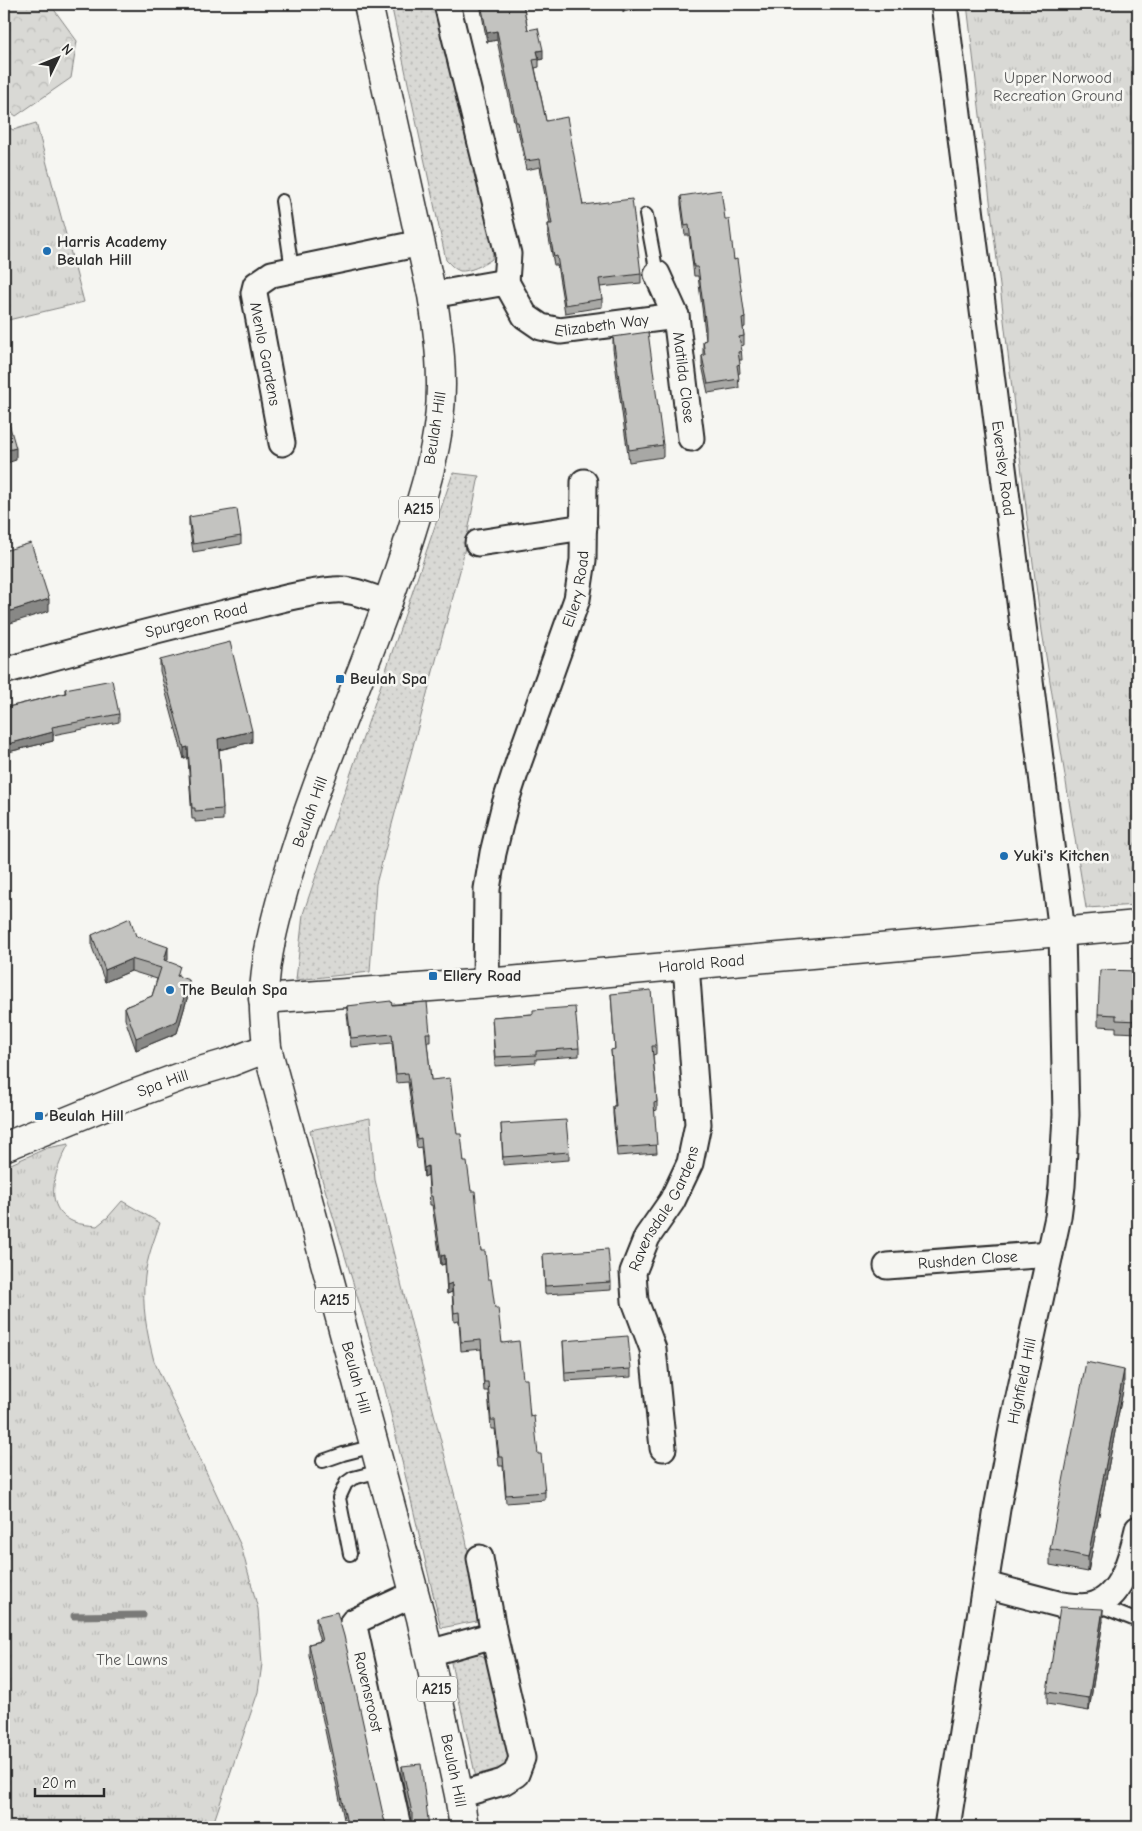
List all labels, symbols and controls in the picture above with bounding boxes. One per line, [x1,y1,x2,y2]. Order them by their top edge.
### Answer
north arrow [32,32,82,82]
text: N [58,40,76,59]
park label: Upper Norwood Recreation Ground [993,69,1123,105]
place label: Harris Academy Beulah Hill [57,233,167,269]
marker: Harris Academy Beulah Hill [41,245,53,257]
street label: Menlo Gardens [246,301,284,408]
street label: Elizabeth Way [553,310,651,341]
street label: Matilda Close [669,331,698,424]
street label: Beulah Hill [420,390,450,466]
street label: Eversley Road [988,420,1018,517]
road number: A215 [399,496,439,522]
street label: Ellery Road [559,550,592,630]
street label: Spurgeon Road [143,599,250,642]
place label: Beulah Spa [350,670,427,688]
marker: Beulah Spa [334,673,346,685]
street label: Beulah Hill [289,774,331,850]
place label: Yuki's Kitchen [1014,847,1109,865]
marker: Yuki's Kitchen [998,850,1010,862]
street label: Harold Road [658,951,745,977]
place label: Ellery Road [443,967,521,985]
marker: Ellery Road [427,970,439,982]
place label: The Beulah Spa [180,981,288,999]
marker: The Beulah Spa [164,984,176,996]
street label: Spa Hill [135,1066,190,1101]
place label: Beulah Hill [49,1107,124,1125]
marker: Beulah Hill [33,1110,45,1122]
street label: Ravensdale Gardens [625,1144,702,1274]
street label: Rushden Close [917,1247,1018,1273]
road number: A215 [315,1288,355,1312]
street label: Highfield Hill [1004,1336,1040,1426]
street label: Beulah Hill [338,1340,374,1416]
street label: Ravensroost [350,1650,386,1734]
park label: The Lawns [96,1651,168,1669]
road number: A215 [417,1676,457,1702]
street label: Beulah Hill [437,1732,470,1808]
scale bar [35,1766,104,1798]
text: 20 m [42,1774,76,1792]

